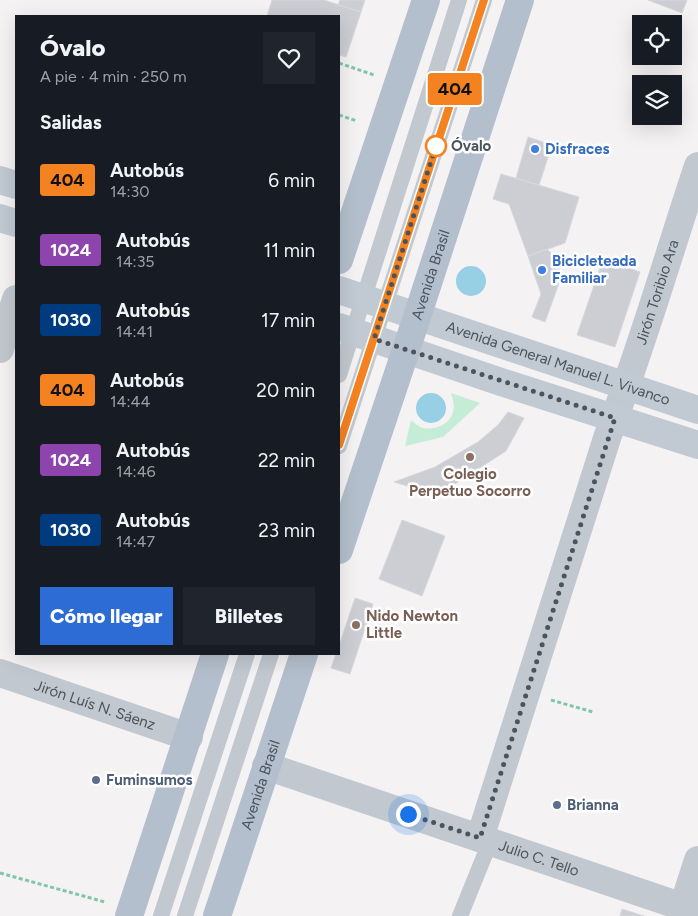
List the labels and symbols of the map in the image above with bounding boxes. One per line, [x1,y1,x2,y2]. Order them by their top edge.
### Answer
line badge: 404 [426,73,484,105]
marker: Óvalo [425,135,447,157]
place label: Óvalo [451,137,492,155]
place label: Disfraces [545,140,610,158]
marker: Disfraces [529,143,541,155]
street label: Avenida Brasil [408,228,454,322]
street label: Jirón Toribio Ara [632,237,683,347]
place label: Bicicleteada Familiar [552,252,637,287]
marker: Bicicleteada Familiar [536,264,548,276]
street label: Avenida General Manuel L. Vivanco [444,317,673,409]
marker: Colegio Perpetuo Socorro [464,451,476,463]
place label: Colegio Perpetuo Socorro [409,465,531,500]
place label: Nido Newton Little [366,607,458,642]
marker: Nido Newton Little [350,619,362,631]
street label: Jirón Luís N. Sáenz [32,676,158,734]
street label: Avenida Brasil [237,738,284,832]
place label: Fuminsumos [106,771,193,789]
marker: Fuminsumos [90,774,102,786]
place label: Brianna [567,796,619,814]
marker: Brianna [551,799,563,811]
your location [396,802,421,827]
street label: Julio C. Tello [496,836,582,880]

